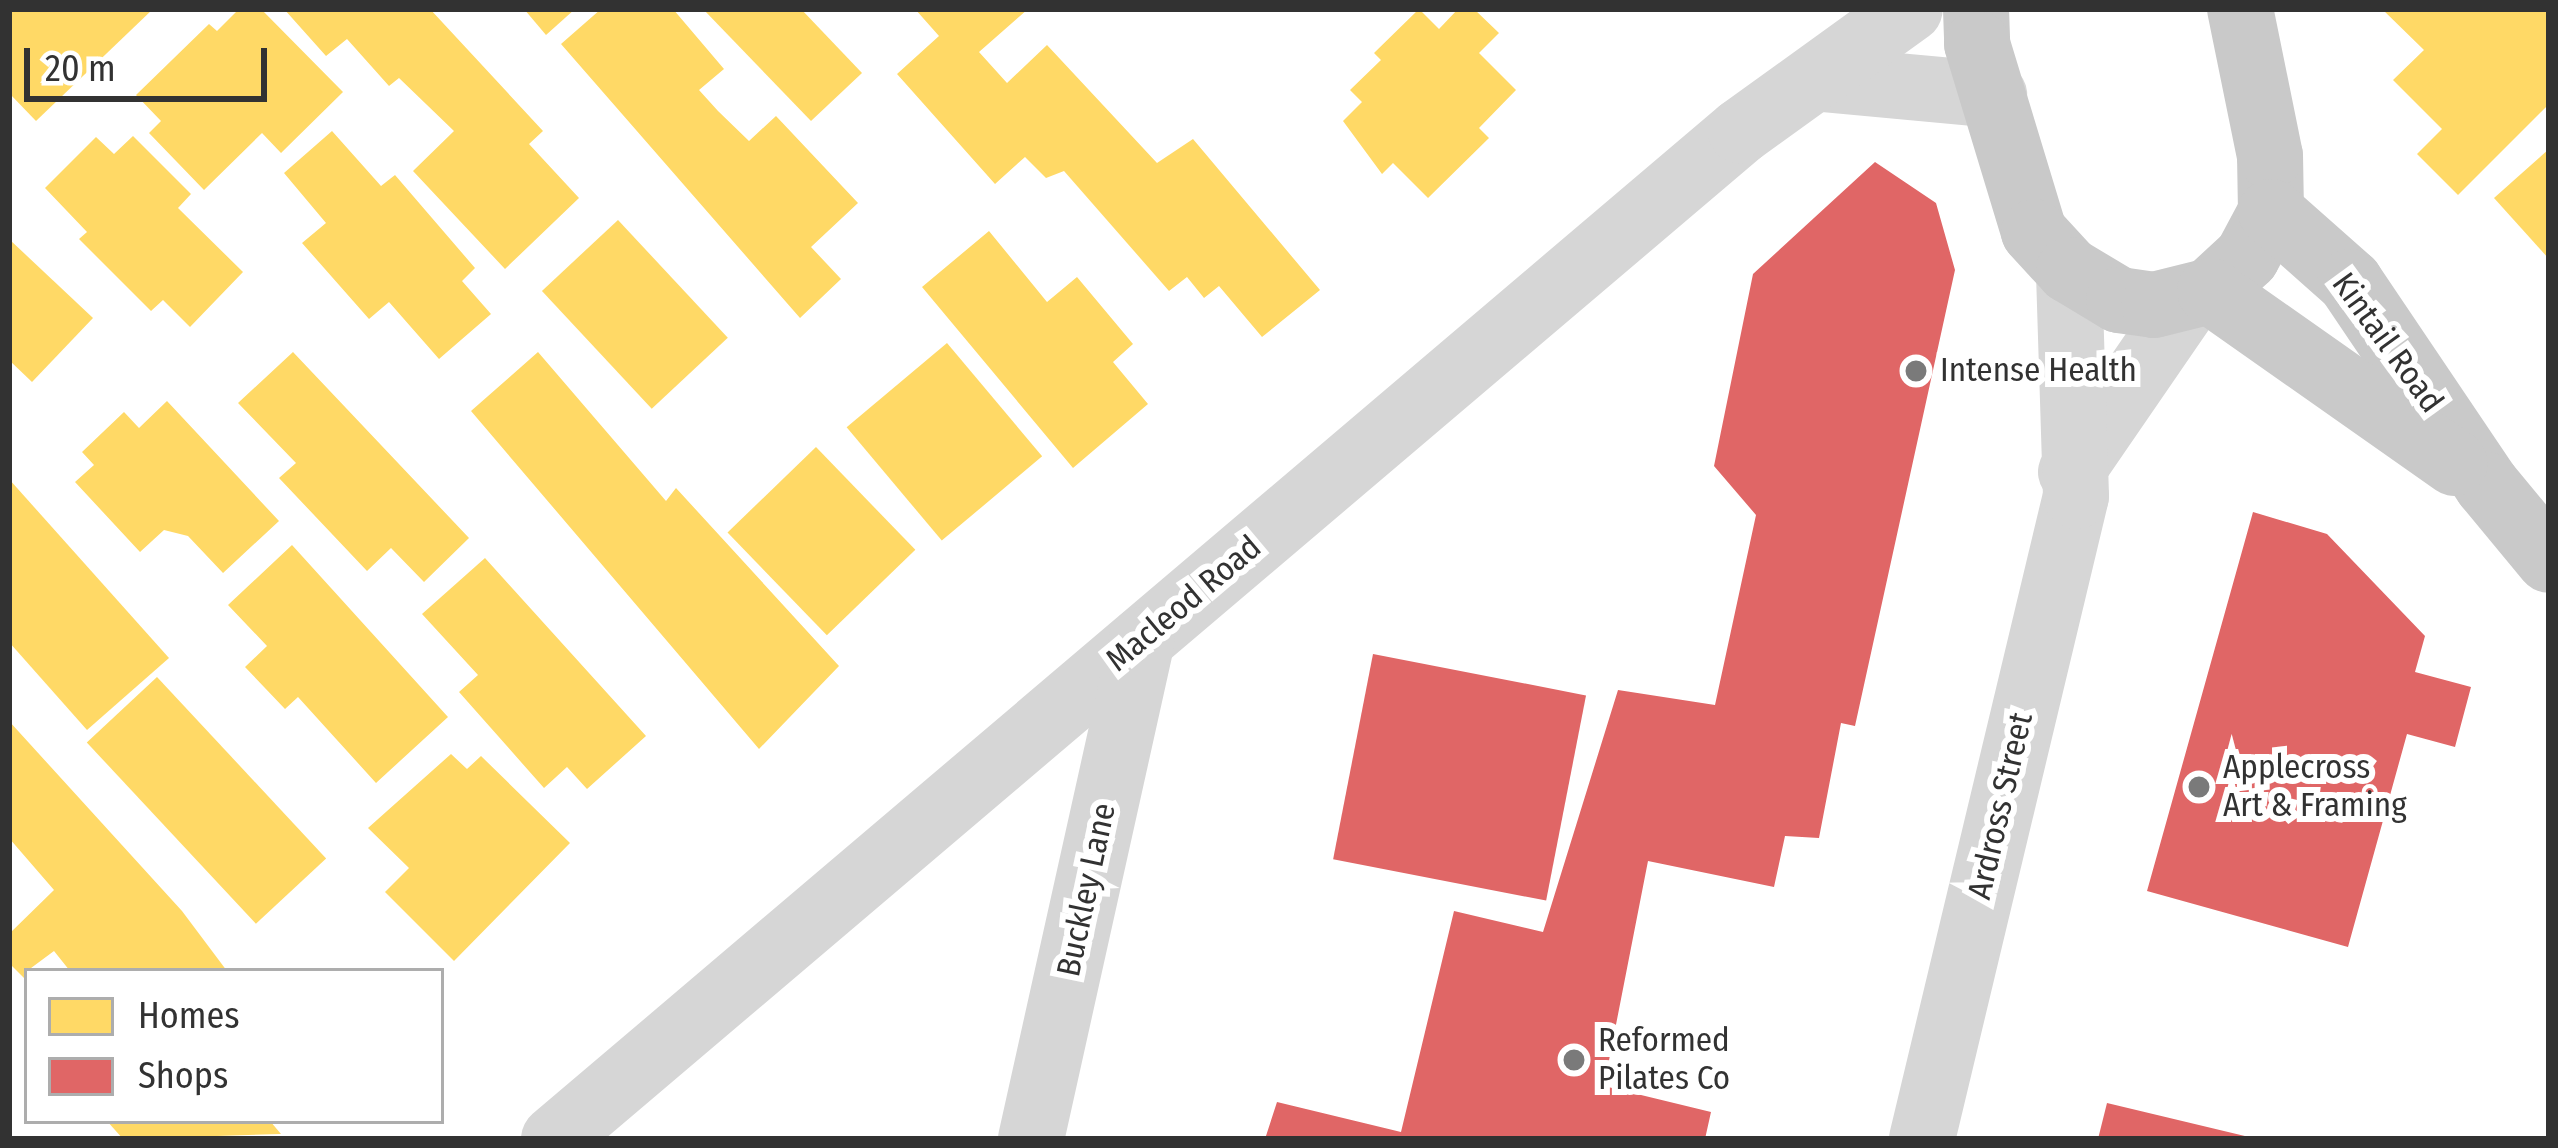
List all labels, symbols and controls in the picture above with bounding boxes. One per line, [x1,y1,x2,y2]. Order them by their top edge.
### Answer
scale bar [30,24,273,98]
text: 20 m [45,47,116,91]
street label: Kintail Road [2323,265,2451,421]
place label: Intense Health [1940,351,2137,391]
marker: Intense Health [1903,358,1929,384]
street label: Macleod Road [1099,528,1269,680]
street label: Ardross Street [1960,709,2042,903]
place label: Applecross Art & Framing [2223,748,2407,826]
marker: Applecross Art & Framing [2186,774,2212,800]
street label: Buckley Lane [1049,800,1125,980]
legend [24,968,444,1124]
text: Homes [138,994,240,1038]
place label: Reformed Pilates Co [1598,1021,1730,1099]
marker: Reformed Pilates Co [1561,1047,1587,1073]
text: Shops [138,1054,228,1098]

